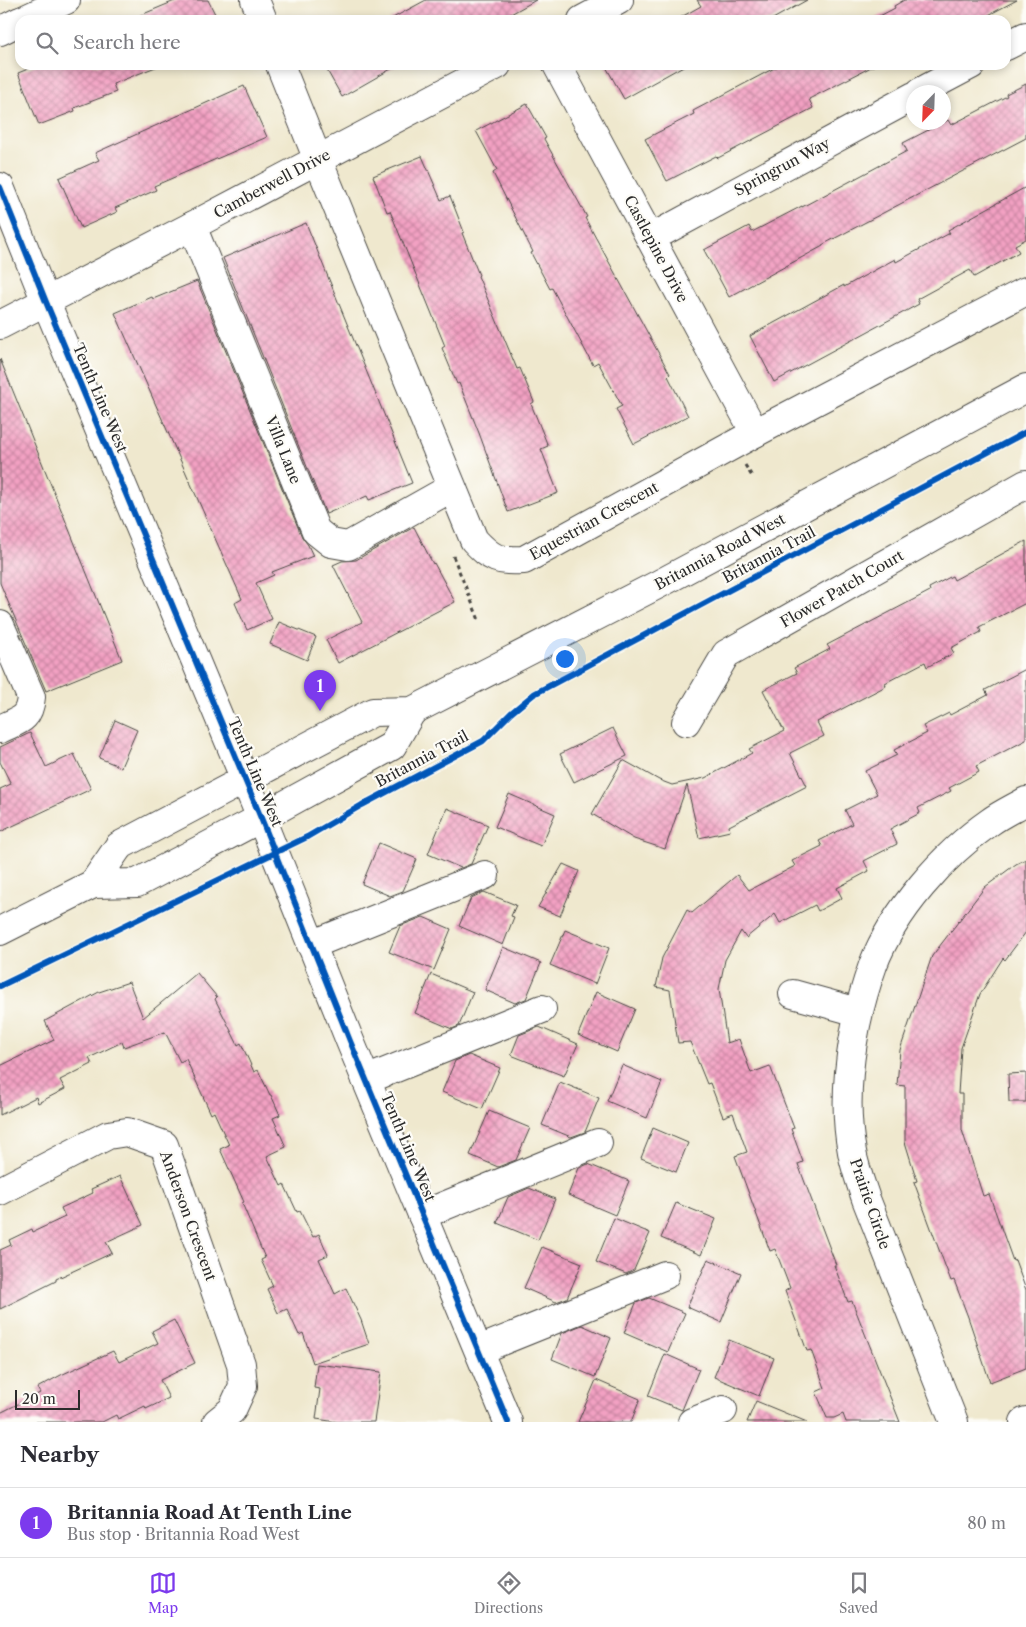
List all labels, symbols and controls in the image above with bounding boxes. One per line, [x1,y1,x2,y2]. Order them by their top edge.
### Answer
search box [15,15,1011,70]
icon: search [33,29,61,57]
text: Search here [73,31,181,54]
north arrow [906,85,951,130]
street label: Springrun Way [731,133,833,200]
street label: Camberwell Drive [210,145,333,222]
street label: Castlepine Drive [620,192,693,306]
street label: Tenth Line West [69,340,132,456]
street label: Villa Lane [261,412,306,487]
street label: Equestrian Crescent [526,477,662,564]
street label: Britannia Road West [651,509,789,594]
street label: Britannia Trail [719,522,819,587]
street label: Flower Patch Court [777,545,907,632]
your location [552,646,578,672]
pin: 1 [304,670,336,711]
street label: Tenth Line West [224,714,287,830]
street label: Britannia Trail [372,726,472,791]
street label: Tenth Line West [377,1089,440,1205]
street label: Anderson Crescent [156,1147,221,1284]
street label: Prairie Circle [846,1156,895,1252]
scale bar [15,1387,80,1410]
text: 20 m [22,1390,56,1408]
text: Nearby [20,1442,99,1467]
text: Britannia Road At Tenth Line [67,1501,352,1524]
text: 1 [32,1513,40,1533]
text: 80 m [967,1513,1006,1533]
text: Bus stop · Britannia Road West [67,1524,300,1544]
tab: Map [148,1569,178,1617]
tab: Directions [474,1569,543,1617]
tab: Saved [839,1569,878,1617]

